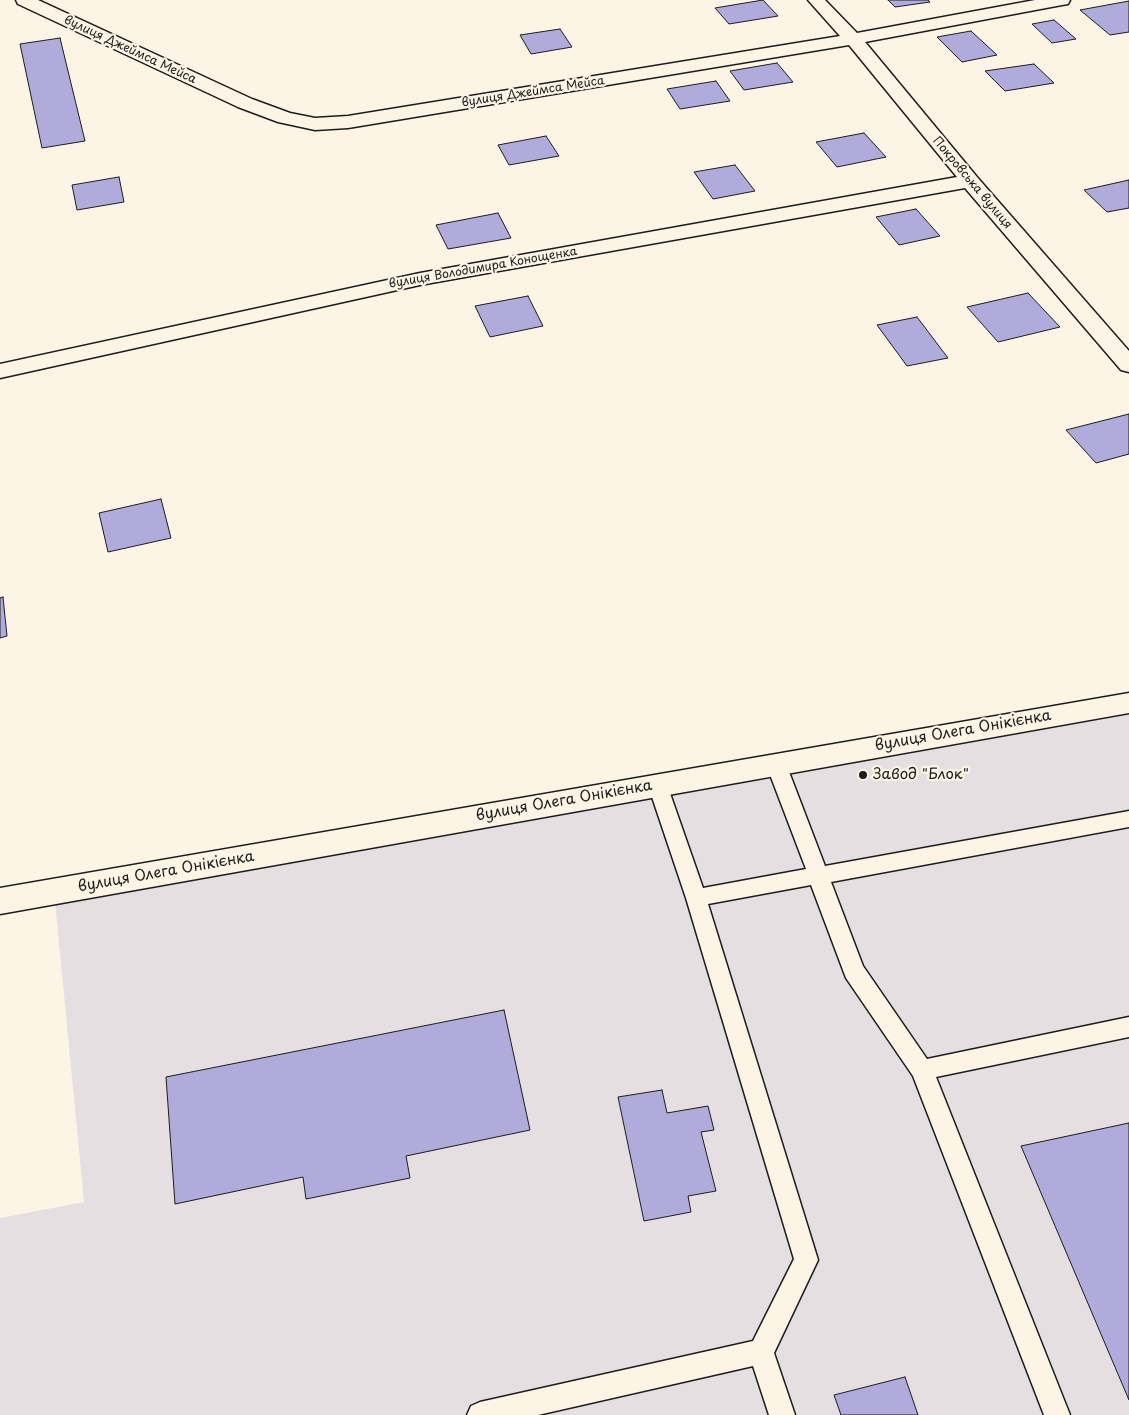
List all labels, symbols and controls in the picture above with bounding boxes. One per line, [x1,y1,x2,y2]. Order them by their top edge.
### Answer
street label: вулиця Джеймса Мейса [62,13,198,87]
street label: вулиця Джеймса Мейса [461,74,605,110]
street label: Покровська вулиця [929,134,1015,232]
street label: вулиця Володимира Конощенка [388,244,578,292]
street label: вулиця Олега Онікієнка [873,707,1053,755]
place label: Завод "Блок" [873,766,969,784]
marker: Завод "Блок" [857,769,869,781]
street label: вулиця Олега Онікієнка [474,777,654,825]
street label: вулиця Олега Онікієнка [76,848,256,896]

